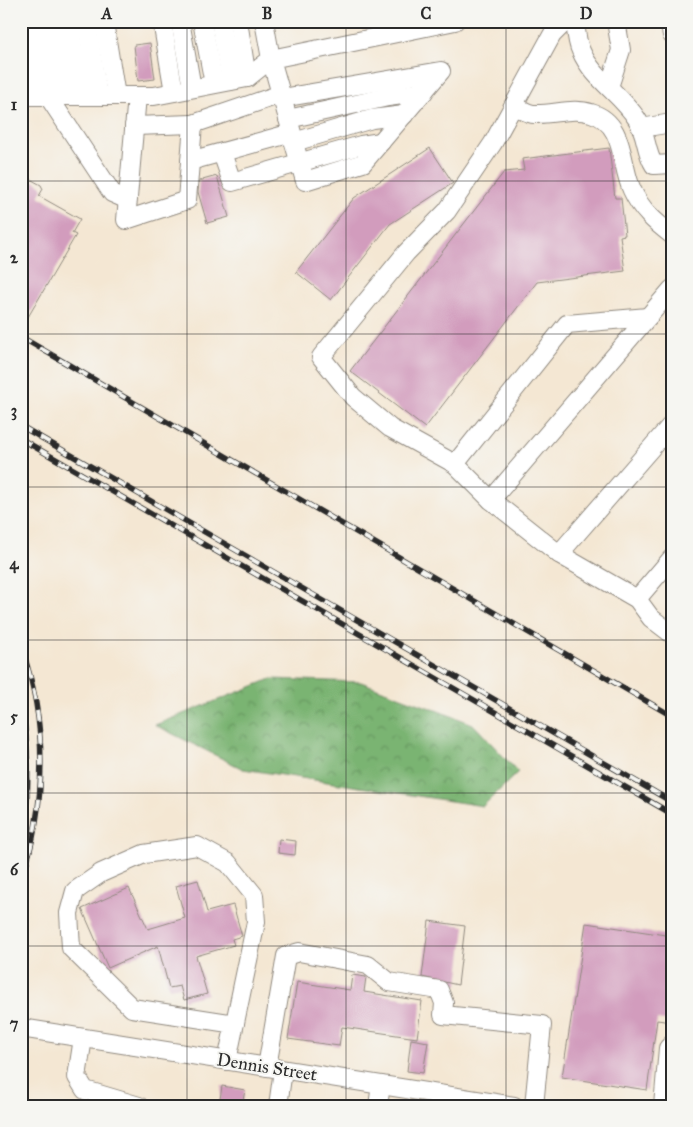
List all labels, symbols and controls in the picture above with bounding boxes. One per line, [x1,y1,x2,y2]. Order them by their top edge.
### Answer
text: A [101,4,113,23]
text: B [262,4,272,23]
text: C [421,4,432,23]
text: D [580,4,593,23]
text: 1 [11,95,18,114]
text: 2 [10,248,19,267]
text: 3 [11,401,17,421]
text: 4 [10,554,20,574]
text: 5 [10,707,18,726]
text: 6 [10,860,19,879]
text: 7 [10,1014,19,1033]
street label: Dennis Street [215,1048,319,1086]

